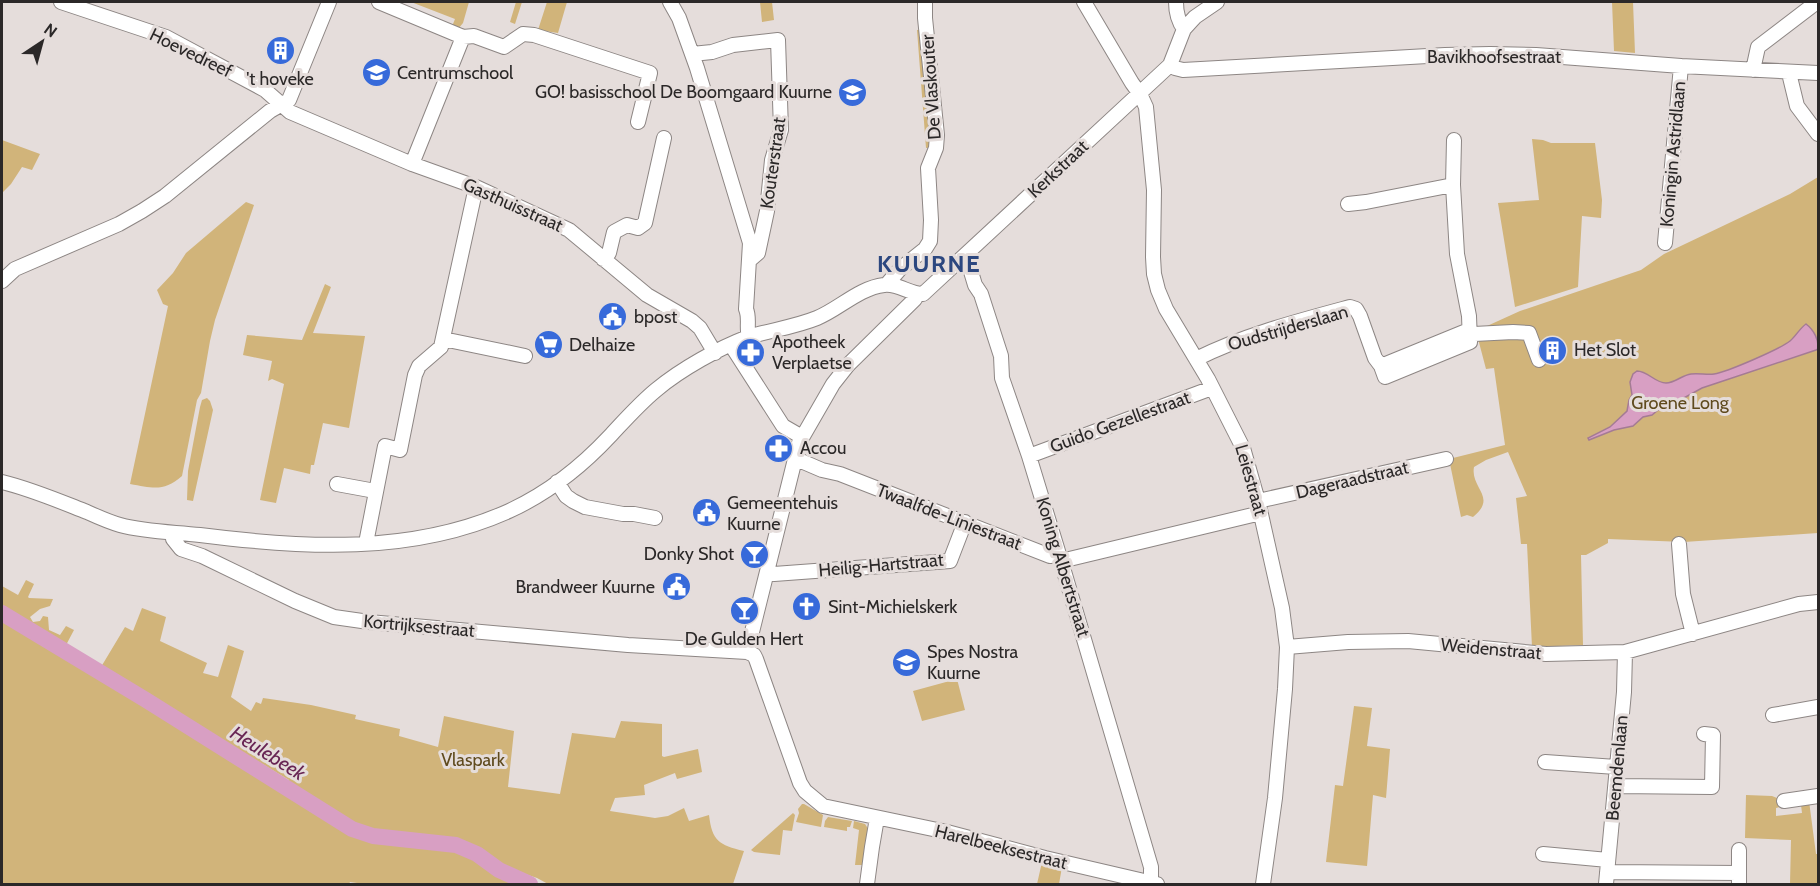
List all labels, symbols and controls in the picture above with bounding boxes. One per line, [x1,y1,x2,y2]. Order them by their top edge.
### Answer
north arrow [12,12,72,72]
text: N [40,19,61,41]
street label: Hoevedreef [146,24,236,82]
street label: De Vlaskouter [916,33,946,140]
building icon: 't hoveke [264,34,296,66]
street label: Bavikhoofsestraat [1427,46,1561,68]
school or university icon: Centrumschool [360,57,392,89]
place label: Centrumschool [397,62,514,84]
place label: 't hoveke [246,68,314,90]
school or university icon: GO! basisschool De Boomgaard Kuurne [837,76,869,108]
street label: Koningin Astridlaan [1656,80,1690,228]
place label: GO! basisschool De Boomgaard Kuurne [535,81,832,103]
street label: Kouterstraat [756,116,790,210]
street label: Kerkstraat [1023,135,1093,203]
street label: Gasthuisstraat [460,173,566,237]
district label: KUURNE [877,249,981,278]
street label: Oudstrijderslaan [1225,300,1351,356]
public building icon: bpost [597,301,629,333]
place label: bpost [634,306,677,328]
supermarket icon: Delhaize [532,329,564,361]
place label: Apotheek Verplaetse [772,331,852,374]
place label: Delhaize [569,334,635,356]
building icon: Het Slot [1537,334,1569,366]
pharmacy icon: Apotheek Verplaetse [735,336,767,368]
place label: Het Slot [1574,339,1636,361]
street label: Guido Gezellestraat [1047,386,1193,458]
park label: Groene Long [1631,392,1730,414]
pharmacy icon: Accou [763,432,795,464]
place label: Accou [800,437,846,459]
street label: Leiestraat [1230,442,1272,518]
street label: Dageraadstraat [1294,456,1410,504]
street label: Twaalfde-Liniestraat [873,479,1025,555]
place label: Gemeentehuis Kuurne [727,492,838,535]
street label: Koning Albertstraat [1031,495,1095,639]
public building icon: Gemeentehuis Kuurne [690,497,722,529]
bar icon: Donky Shot [739,538,771,570]
place label: Donky Shot [644,543,734,565]
street label: Heilig-Hartstraat [818,549,944,581]
public building icon: Brandweer Kuurne [660,571,692,603]
place label: Brandweer Kuurne [515,576,655,598]
church icon: Sint-Michielskerk [791,591,823,623]
bar icon: De Gulden Hert [728,594,760,626]
place label: Sint-Michielskerk [828,596,958,618]
street label: Kortrijksestraat [362,610,476,642]
place label: De Gulden Hert [685,628,803,650]
street label: Weidenstraat [1440,634,1542,664]
place label: Spes Nostra Kuurne [927,641,1019,684]
school or university icon: Spes Nostra Kuurne [890,646,922,678]
street label: Beemdenlaan [1601,714,1633,822]
water label: Heulebeek [226,721,311,786]
park label: Vlaspark [441,749,506,771]
street label: Harelbeeksestraat [933,820,1069,874]

